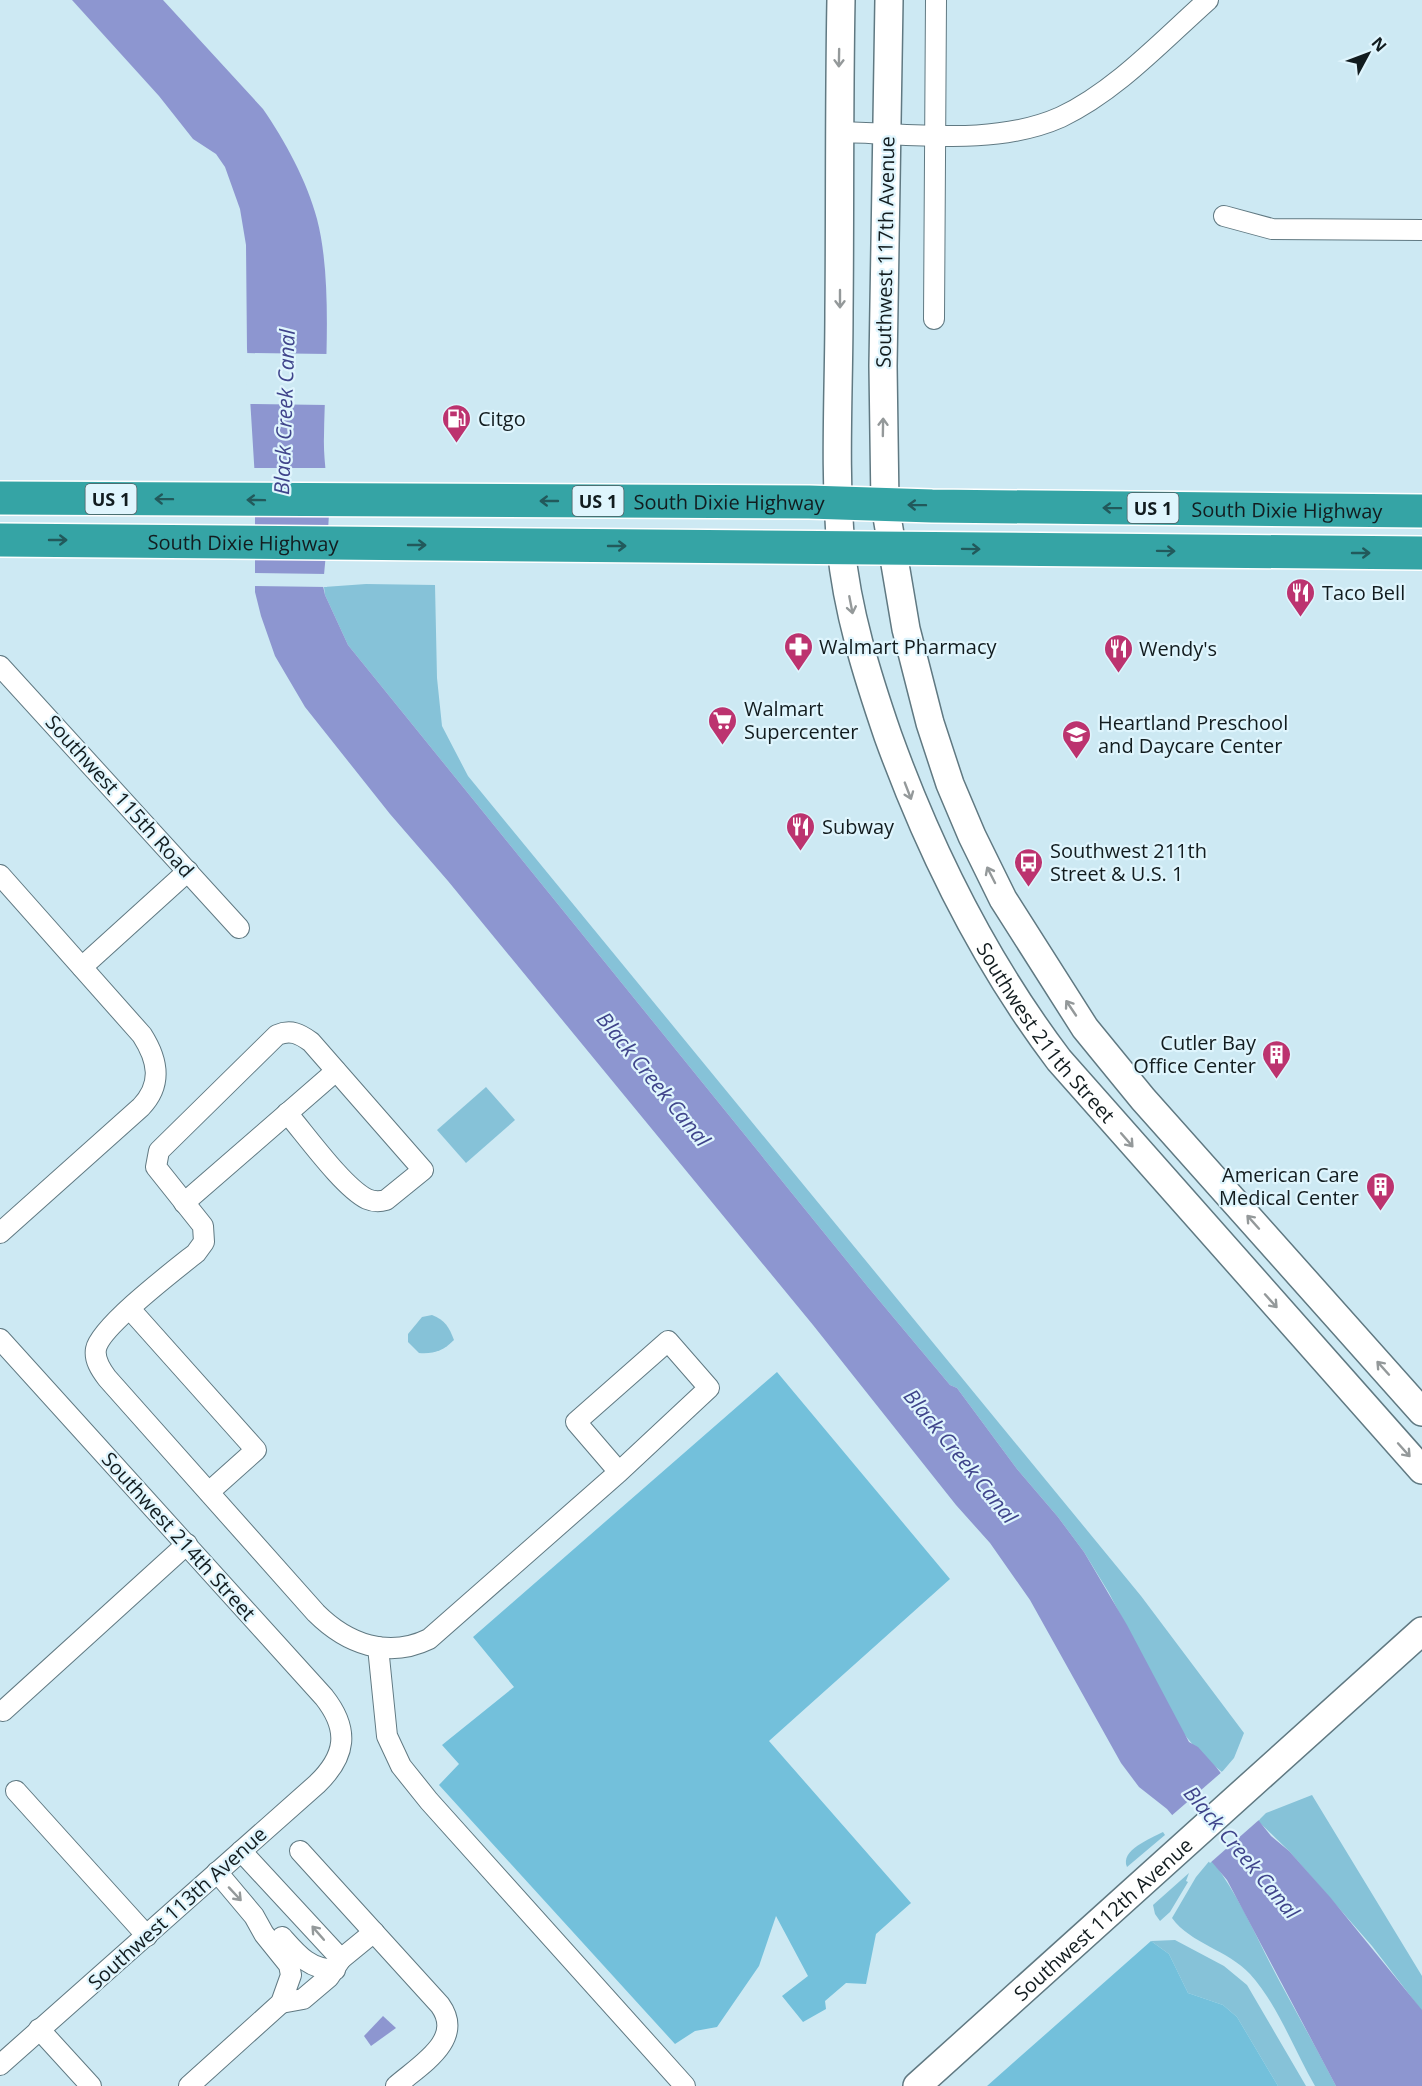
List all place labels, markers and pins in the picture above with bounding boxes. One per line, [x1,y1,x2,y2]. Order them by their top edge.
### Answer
fuel station icon: Citgo [441,402,473,444]
place label: Citgo [478,405,526,432]
restaurant icon: Taco Bell [1285,576,1317,618]
place label: Taco Bell [1322,579,1405,606]
pharmacy icon: Walmart Pharmacy [782,630,814,672]
restaurant icon: Wendy's [1102,632,1134,674]
place label: Walmart Pharmacy [819,633,998,660]
place label: Wendy's [1139,635,1217,662]
place label: Walmart Supercenter [744,695,858,745]
supermarket icon: Walmart Supercenter [707,704,739,746]
place label: Heartland Preschool and Daycare Center [1098,709,1288,759]
school or university icon: Heartland Preschool and Daycare Center [1061,718,1093,760]
restaurant icon: Subway [785,810,817,852]
place label: Subway [822,813,895,840]
place label: Southwest 211th Street & U.S. 1 [1050,837,1207,887]
bus stop icon: Southwest 211th Street & U.S. 1 [1013,846,1045,888]
place label: Cutler Bay Office Center [1133,1029,1257,1079]
building icon: Cutler Bay Office Center [1261,1038,1293,1080]
place label: American Care Medical Center [1219,1161,1359,1211]
building icon: American Care Medical Center [1364,1170,1396,1212]

